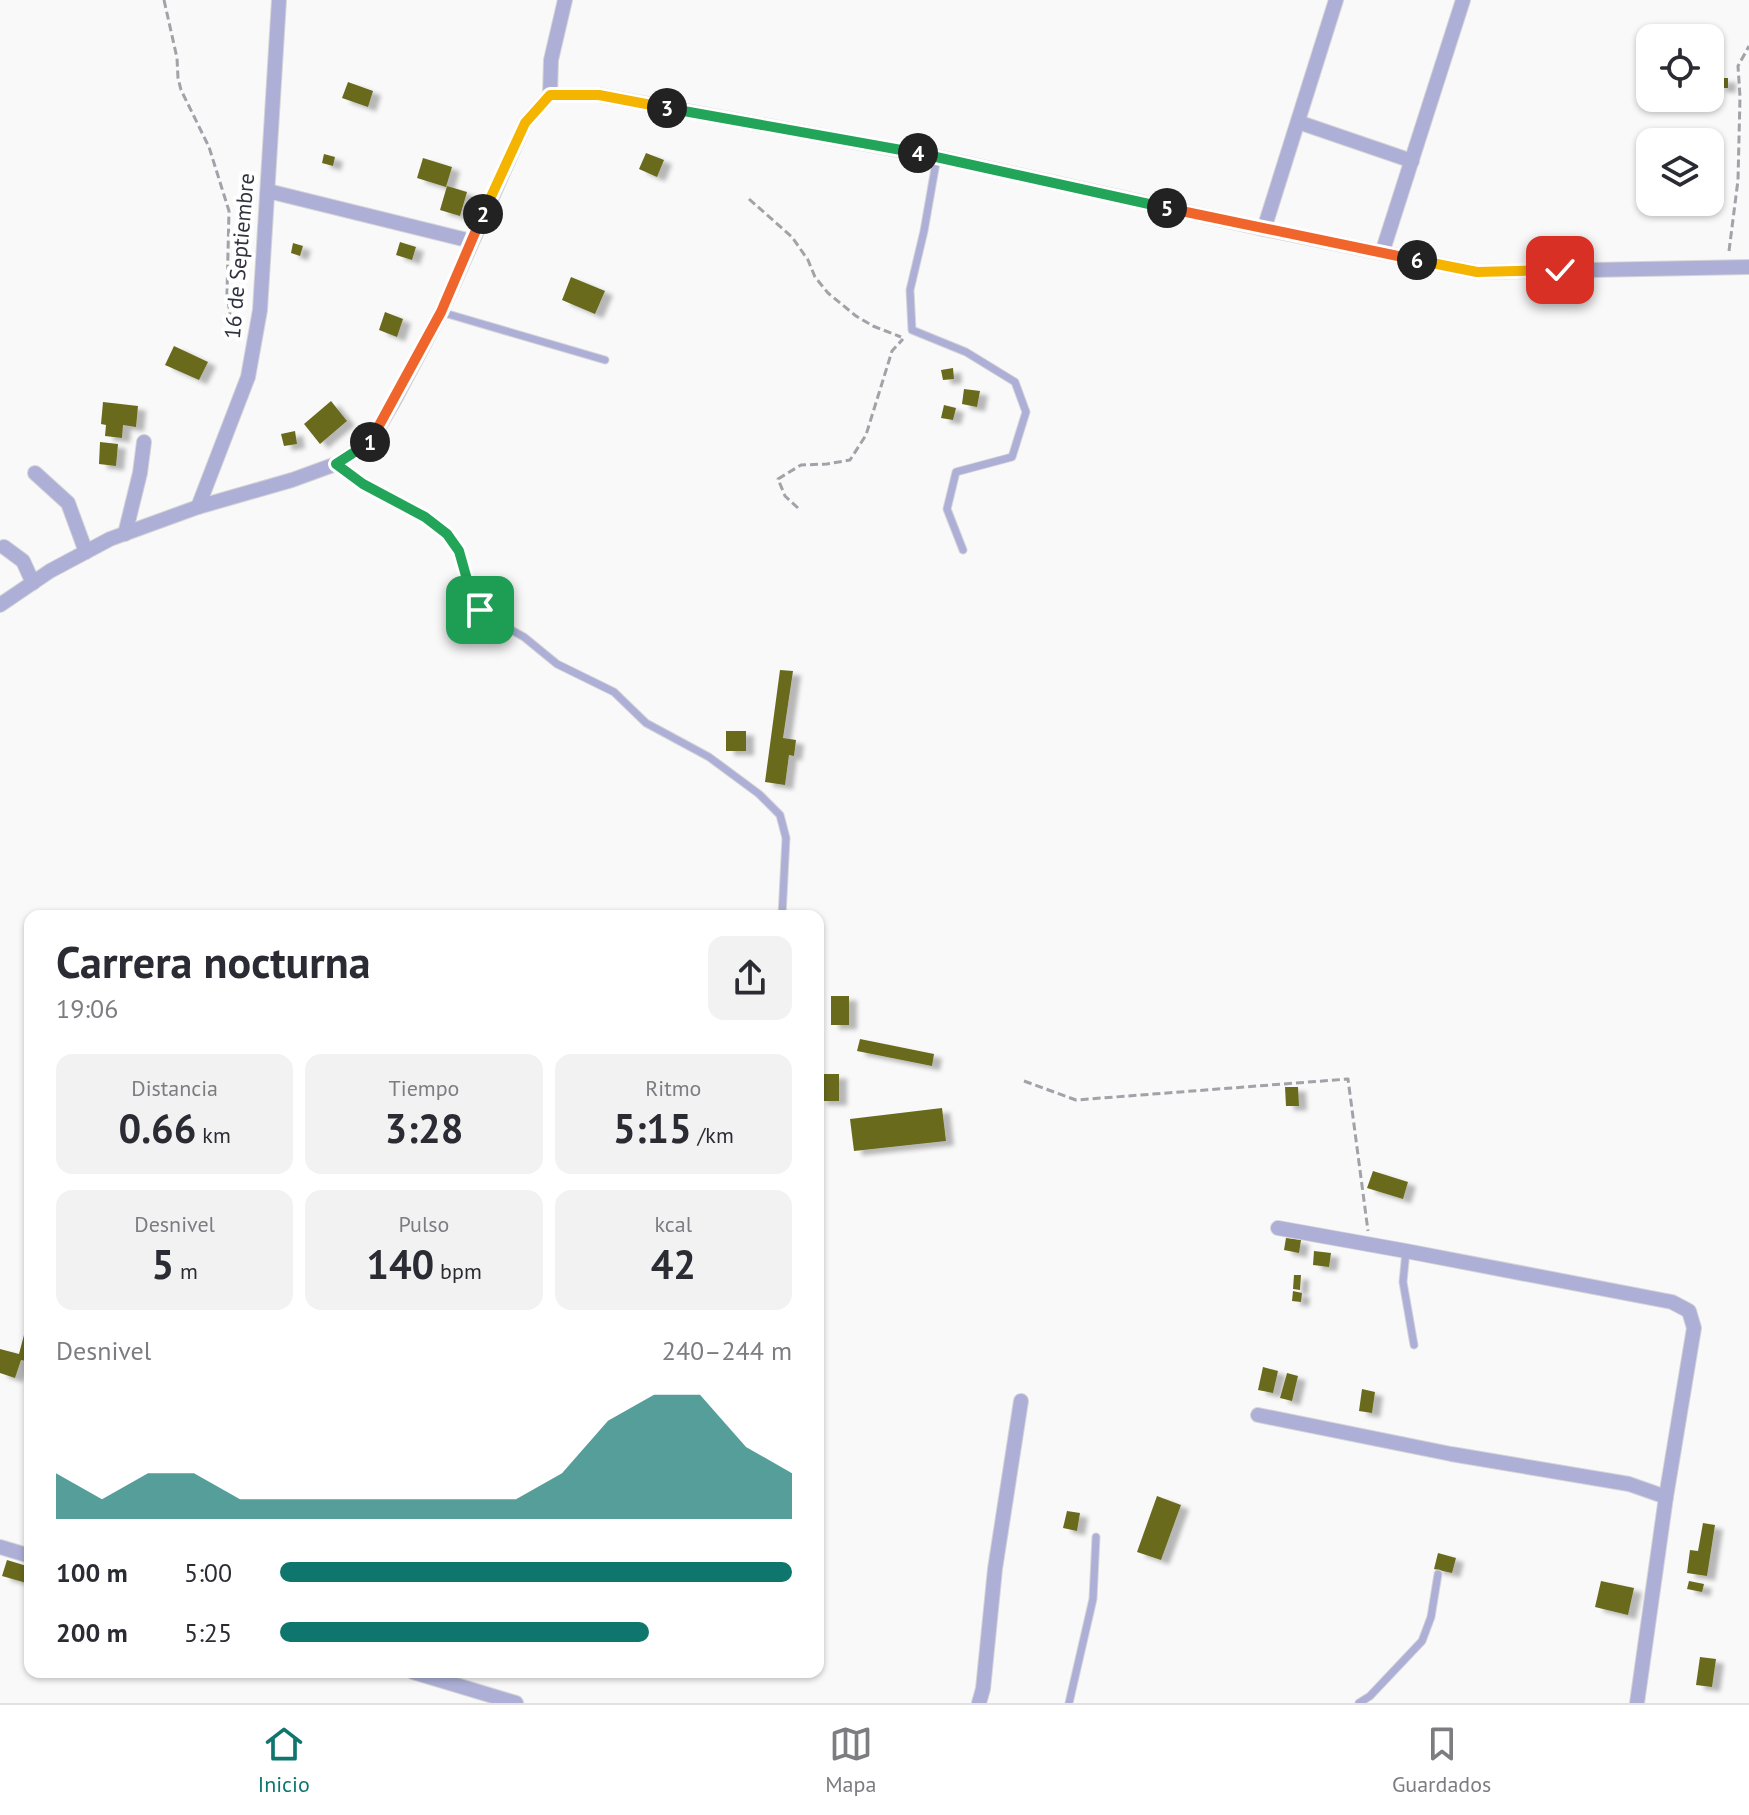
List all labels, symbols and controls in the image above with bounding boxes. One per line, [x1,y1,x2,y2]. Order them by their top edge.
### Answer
map controls [1636,24,1724,216]
button: locate [1636,24,1724,112]
pin: 3 [647,88,687,128]
text: 3 [661,94,673,122]
button: layers [1636,128,1724,216]
pin: 4 [898,133,938,173]
text: 4 [912,139,924,167]
street label: 16 de Septiembre [218,172,260,340]
pin: 5 [1147,188,1187,228]
pin: 2 [463,194,503,234]
text: 5 [1161,194,1173,222]
text: 2 [477,200,489,228]
pin [1526,236,1594,304]
pin: 6 [1397,240,1437,280]
text: 6 [1411,246,1423,274]
icon: check [1538,248,1582,292]
pin: 1 [350,422,390,462]
text: 1 [364,428,376,456]
pin [446,576,514,644]
icon: arrive [458,588,502,632]
text: Carrera nocturna [56,933,371,990]
button: share [708,936,792,1020]
text: 19:06 [56,992,118,1025]
text: Distancia [131,1074,218,1102]
text: Tiempo [389,1074,459,1102]
text: Ritmo [645,1074,701,1102]
text: 0.66 [119,1102,196,1154]
text: 3:28 [385,1102,463,1154]
text: 5:15 [613,1102,692,1154]
text: km [196,1121,231,1149]
text: /km [692,1121,734,1149]
text: Desnivel [134,1210,215,1238]
text: Pulso [399,1210,449,1238]
text: kcal [655,1210,692,1238]
text: 5 [151,1238,174,1290]
text: 140 [366,1238,434,1290]
text: 42 [651,1238,696,1290]
text: m [174,1257,198,1285]
text: bpm [434,1257,482,1285]
text: Desnivel [56,1334,151,1367]
text: 240–244 m [662,1334,792,1367]
text: 100 m [56,1556,128,1589]
text: 5:00 [184,1556,232,1589]
text: 200 m [56,1616,128,1649]
text: 5:25 [184,1616,232,1649]
tab: Inicio [258,1722,310,1798]
tab: Mapa [825,1722,876,1798]
tab: Guardados [1392,1722,1491,1798]

